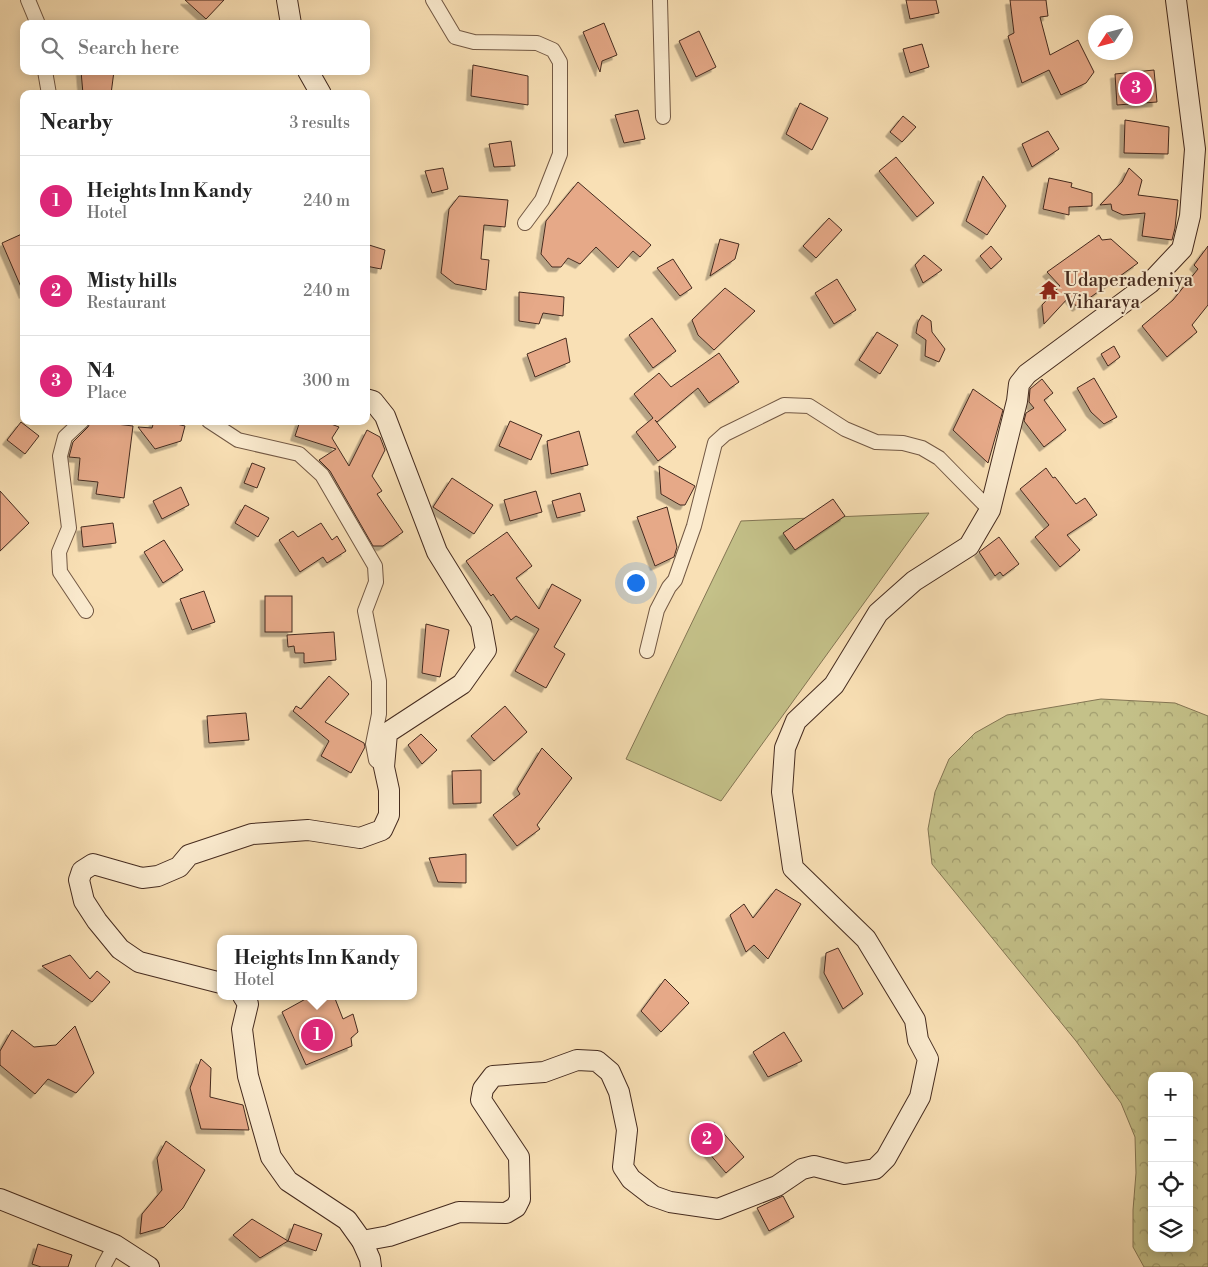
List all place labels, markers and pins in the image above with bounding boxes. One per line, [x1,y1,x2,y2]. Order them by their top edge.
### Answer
pin: 3 [1120,69,1152,107]
place label: Udaperadeniya Viharaya [1063,268,1194,314]
temple icon: Udaperadeniya Viharaya [1038,279,1060,301]
pin: 1 [301,1016,333,1054]
pin: 2 [691,1120,723,1158]

